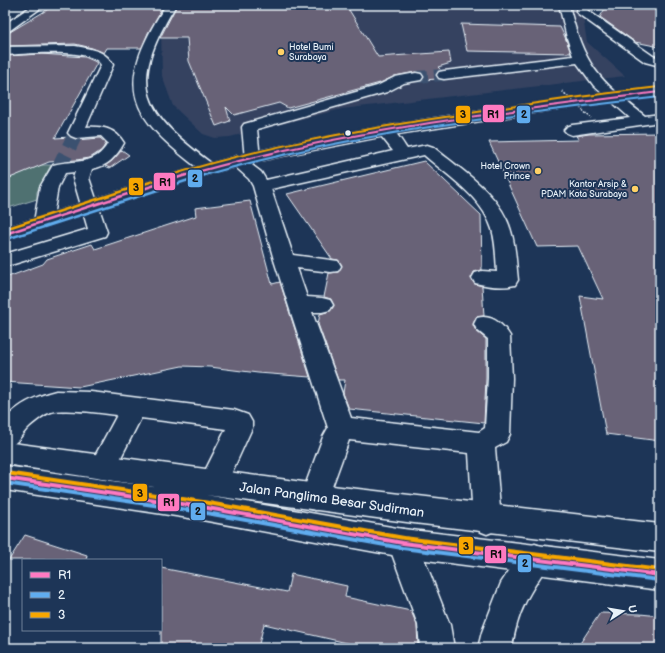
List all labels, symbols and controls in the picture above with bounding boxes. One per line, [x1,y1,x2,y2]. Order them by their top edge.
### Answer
place label: Hotel Bumi Surabaya [289,42,334,63]
marker: Hotel Bumi Surabaya [276,47,286,57]
line badge: R1 [482,104,505,123]
line badge: 3 [455,105,471,124]
line badge: 2 [516,105,531,124]
text: 3 [460,108,467,121]
text: R1 [487,108,499,121]
text: 2 [521,108,528,121]
unlabelled marker [343,128,353,138]
place label: Hotel Crown Prince [481,161,531,182]
marker: Hotel Crown Prince [533,166,543,176]
line badge: 2 [187,169,203,188]
line badge: R1 [153,172,176,191]
text: 2 [192,172,199,185]
text: R1 [159,176,171,189]
line badge: 3 [128,177,144,196]
place label: Kantor Arsip & PDAM Kota Surabaya [541,179,627,200]
text: 3 [133,181,140,194]
marker: Kantor Arsip & PDAM Kota Surabaya [630,184,640,194]
street label: Jalan Panglima Besar Sudirman [238,479,425,521]
line badge: 3 [132,483,148,502]
text: 3 [137,487,144,500]
line badge: R1 [157,493,180,512]
text: R1 [163,496,175,509]
line badge: 2 [190,502,206,521]
text: 2 [195,505,202,518]
line badge: 3 [458,536,474,555]
text: 3 [463,540,470,553]
line badge: R1 [484,545,507,564]
text: R1 [490,548,502,561]
line badge: 2 [517,554,532,573]
text: 2 [522,557,529,570]
legend [22,559,162,631]
text: R1 [58,568,71,583]
text: 2 [58,588,65,603]
north arrow [603,591,643,631]
text: U [625,604,639,614]
text: 3 [58,608,65,623]

